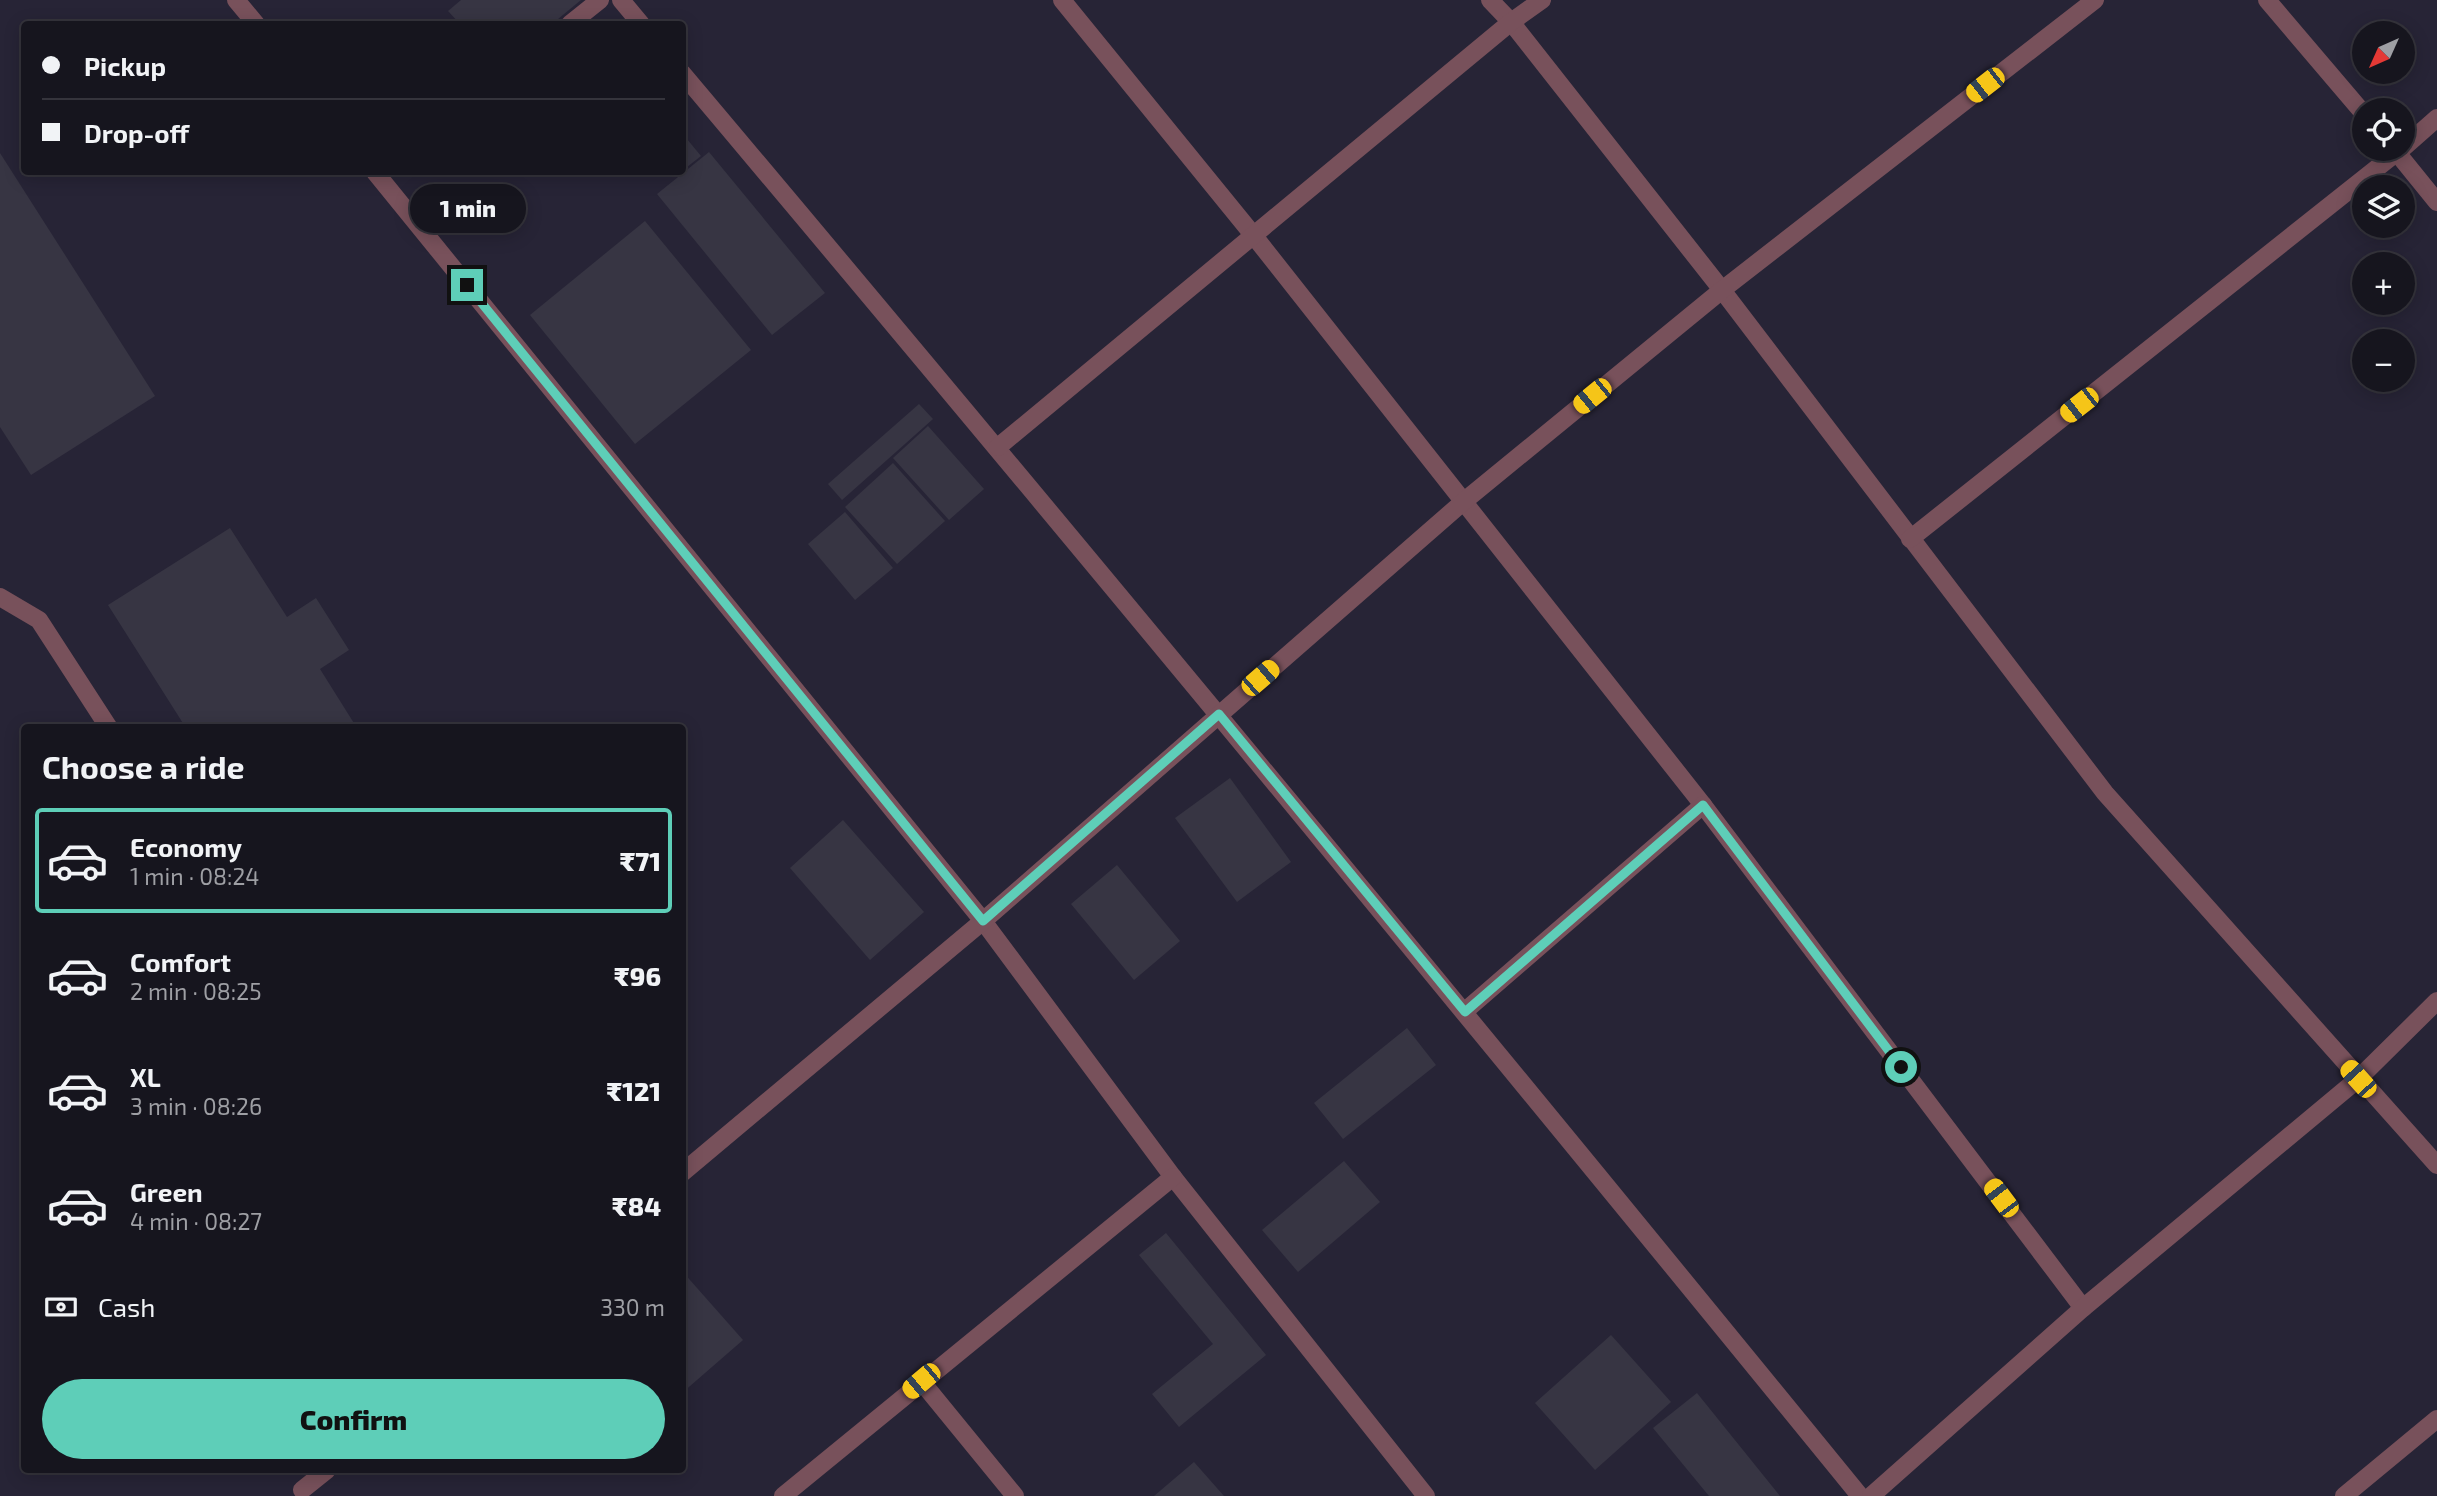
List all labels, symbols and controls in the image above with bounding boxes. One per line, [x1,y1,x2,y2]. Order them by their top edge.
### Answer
north arrow [2352,21,2415,84]
map controls [2352,21,2415,392]
text: Pickup [84,50,166,81]
car [1962,64,2009,106]
button: locate [2352,98,2415,161]
text: Drop-off [84,117,189,148]
button: layers [2352,175,2415,238]
callout: 1 min [409,184,525,232]
text: 1 min [440,194,496,222]
button: + [2352,252,2415,315]
route end [451,269,483,301]
button: − [2352,329,2415,392]
car [1570,375,1615,417]
car [2056,384,2103,426]
car [1238,656,1283,700]
text: Choose a ride [42,747,245,785]
icon: car [46,829,109,892]
text: Economy [130,831,242,862]
text: ₹71 [620,845,661,876]
text: 1 min · 08:24 [130,862,260,890]
icon: car [46,944,109,1007]
text: Comfort [130,946,231,977]
text: ₹96 [614,960,661,991]
text: 2 min · 08:25 [130,977,261,1005]
route start [1885,1051,1917,1083]
car [2337,1056,2380,1102]
icon: car [46,1059,109,1122]
text: XL [130,1061,161,1092]
text: ₹121 [607,1075,661,1106]
text: 3 min · 08:26 [130,1092,262,1120]
icon: car [46,1174,109,1237]
car [1980,1175,2023,1221]
text: Green [130,1176,203,1207]
text: ₹84 [612,1190,661,1221]
text: 4 min · 08:27 [130,1207,262,1235]
icon: cash [42,1288,80,1326]
text: Cash [98,1291,155,1322]
text: 330 m [600,1293,665,1321]
car [899,1359,944,1403]
button: Confirm [42,1379,665,1459]

